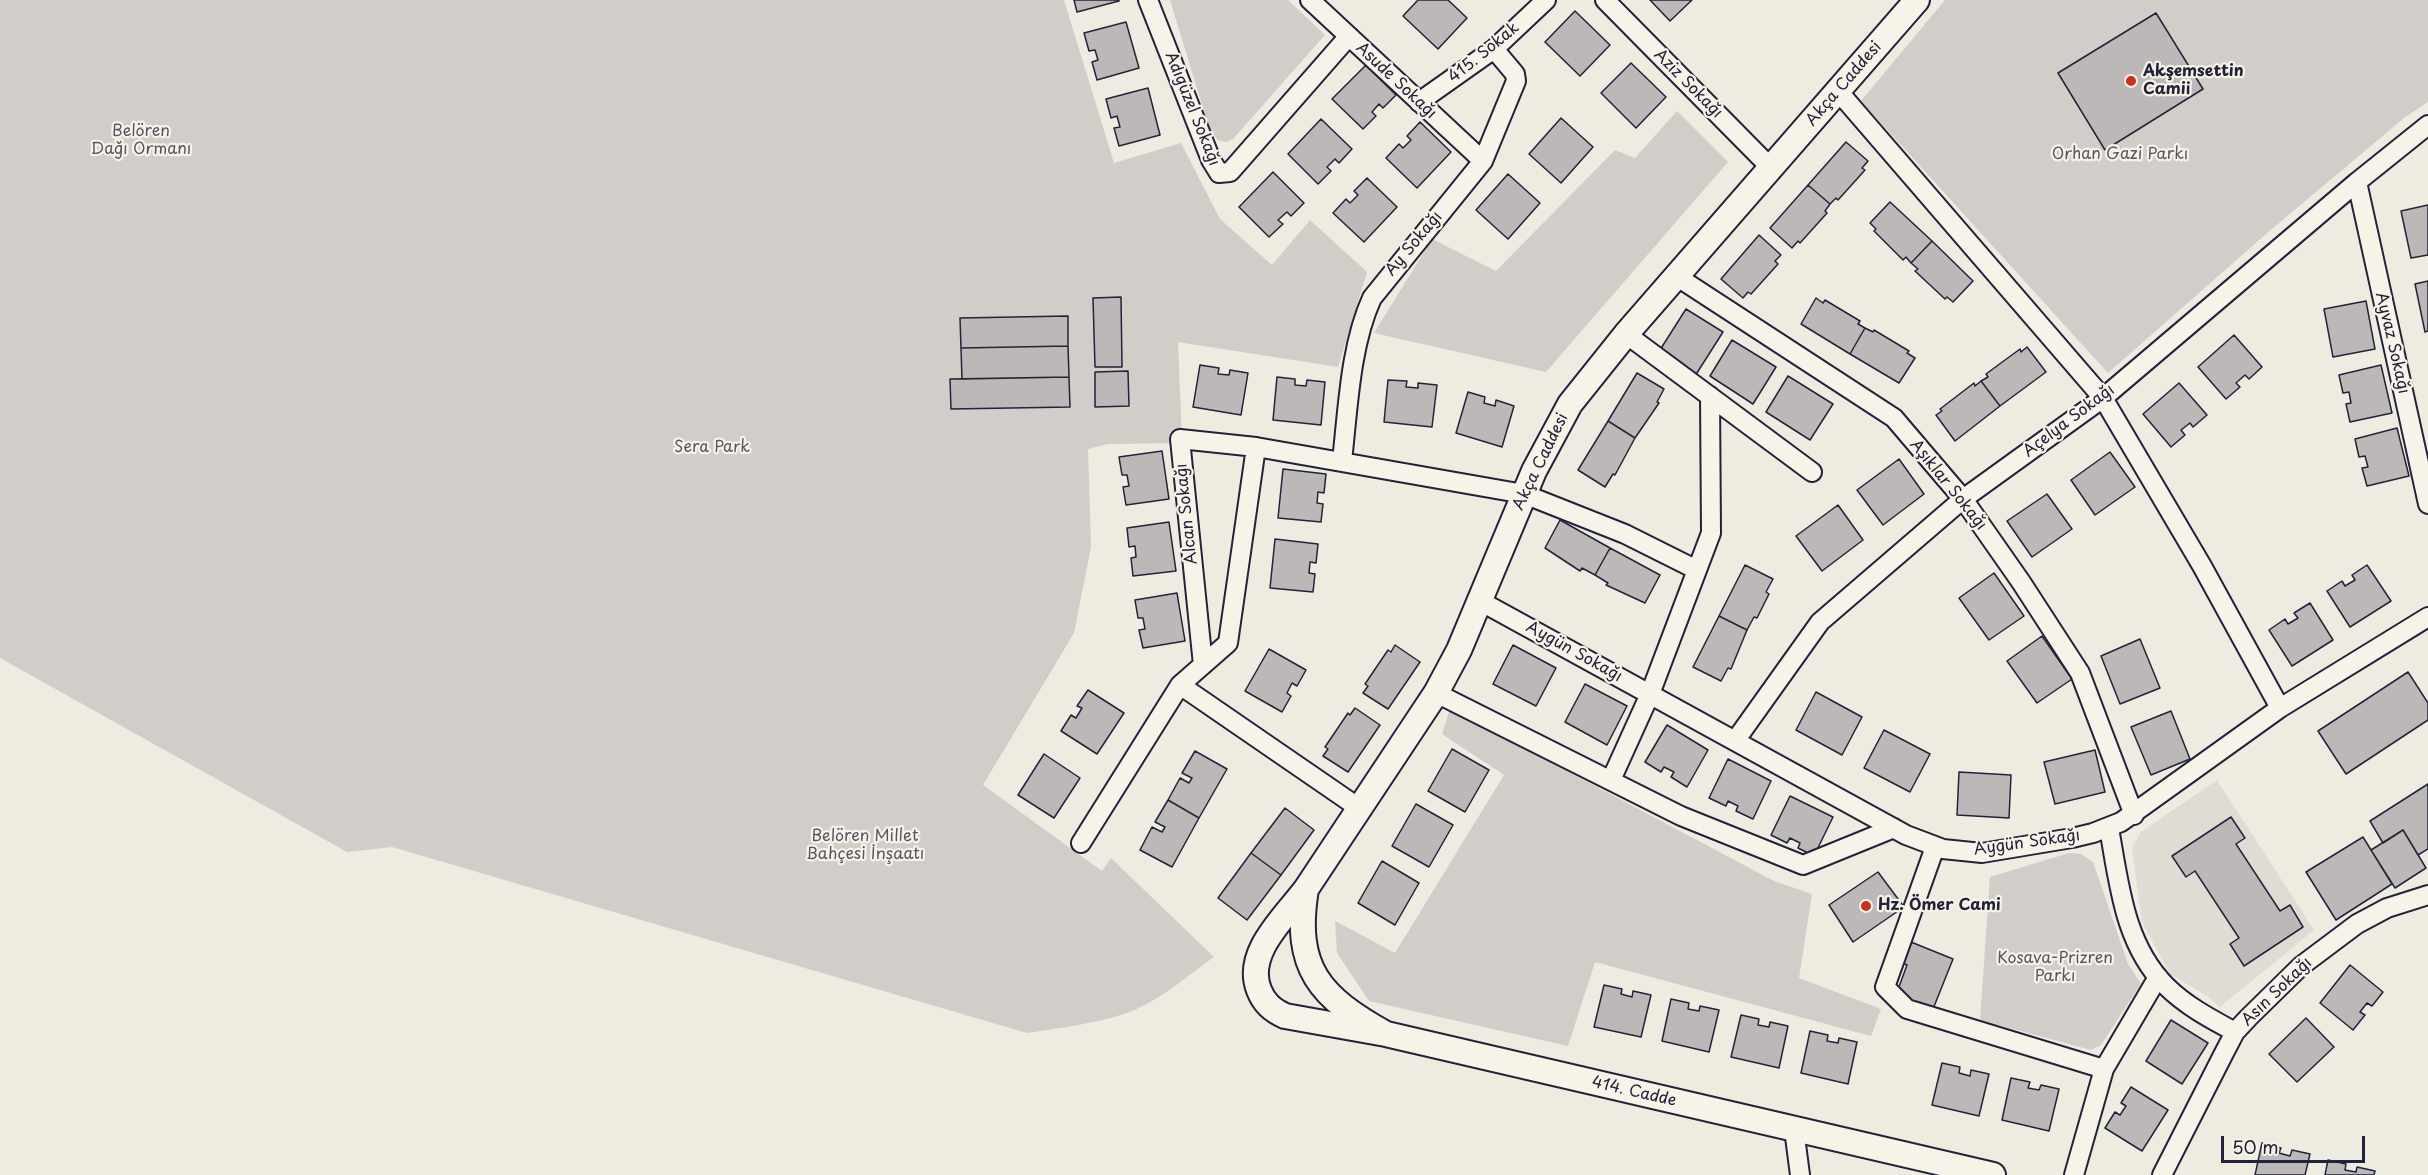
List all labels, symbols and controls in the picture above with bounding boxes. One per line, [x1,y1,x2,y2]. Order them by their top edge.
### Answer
street label: 415. Sokak [1445,19,1523,87]
street label: Akça Caddesi [1802,38,1886,130]
street label: Asude Sokağı [1352,39,1440,123]
street label: Aziz Sokağı [1650,46,1726,122]
street label: Adıgüzel Sokağı [1160,49,1224,169]
place label: Akşemsettin Camii [2143,62,2244,100]
marker: Akşemsettin Camii [2124,74,2138,88]
park label: Belören Dağı Ormanı [91,122,191,160]
park label: Orhan Gazi Parkı [2052,145,2188,165]
street label: Ay Sokağı [1381,208,1447,280]
street label: Ayvaz Sokağı [2371,290,2413,396]
street label: Açelya Sokağı [2020,380,2118,462]
street label: Akça Caddesi [1509,410,1573,514]
street label: Aşıklar Sokağı [1906,436,1990,534]
park label: Sera Park [674,438,750,458]
street label: Alcan Sokağı [1172,462,1202,566]
street label: Aygün Sokağı [1523,618,1625,686]
street label: Aygün Sokağı [1973,826,2081,860]
park label: Belören Millet Bahçesi İnşaatı [806,827,924,865]
place label: Hz. Ömer Cami [1878,896,2001,916]
marker: Hz. Ömer Cami [1859,899,1873,913]
park label: Kosava-Prizren Parkı [1997,949,2113,987]
street label: Asın Sokağı [2238,954,2316,1030]
street label: 414. Cadde [1590,1073,1678,1111]
scale bar [2224,1124,2368,1162]
text: 50 m [2232,1133,2279,1160]

